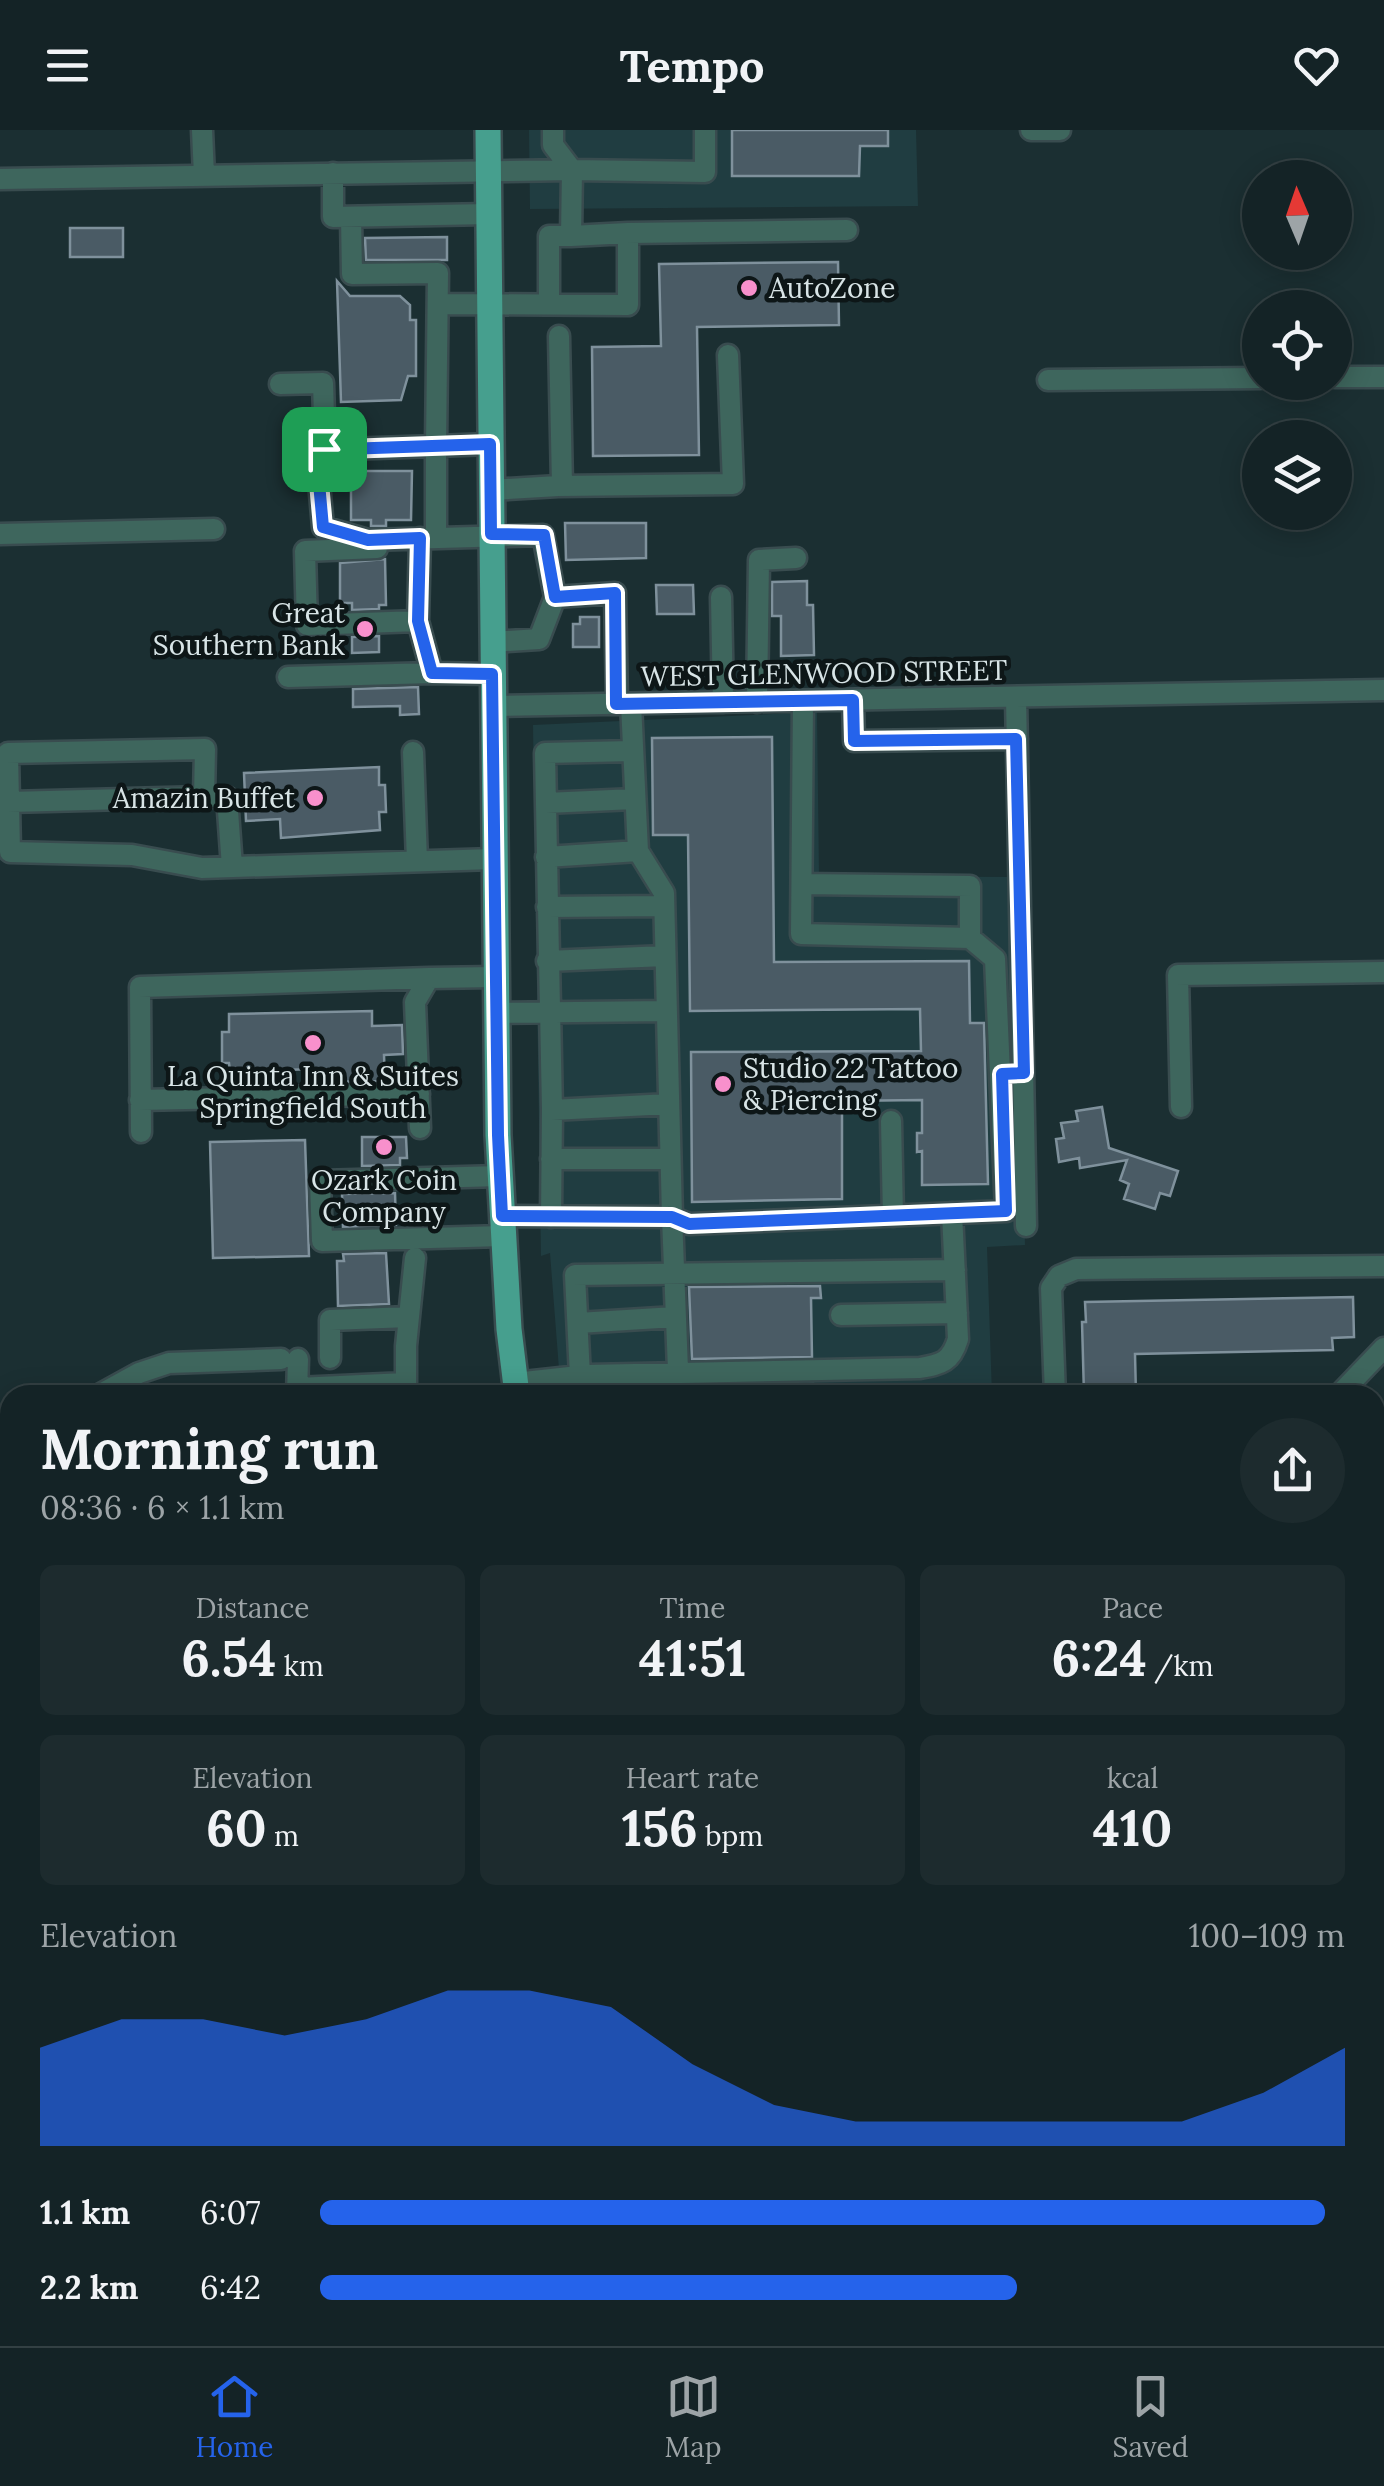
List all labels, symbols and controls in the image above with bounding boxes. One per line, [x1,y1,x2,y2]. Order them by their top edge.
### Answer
text: Tempo [620,37,764,94]
icon: menu [40,38,95,93]
icon: heart [1289,38,1344,93]
north arrow [1242,160,1352,270]
map controls [1242,160,1352,530]
place label: AutoZone [768,270,896,306]
marker: AutoZone [738,277,760,299]
button: locate [1242,290,1352,400]
pin [282,407,367,492]
button: layers [1242,420,1352,530]
icon: arrive [297,422,352,477]
place label: Great Southern Bank [153,595,345,663]
marker: Great Southern Bank [354,618,376,640]
street label: WEST GLENWOOD STREET [640,652,1008,694]
place label: Amazin Buffet [112,780,295,816]
marker: Amazin Buffet [304,787,326,809]
marker: La Quinta Inn & Suites Springfield South [302,1032,324,1054]
place label: Studio 22 Tattoo & Piercing [743,1050,958,1118]
place label: La Quinta Inn & Suites Springfield South [167,1058,459,1126]
marker: Studio 22 Tattoo & Piercing [712,1073,734,1095]
marker: Ozark Coin Company [373,1136,395,1158]
place label: Ozark Coin Company [311,1162,457,1230]
text: Morning run [40,1414,378,1484]
button: share [1240,1418,1345,1523]
text: 08:36 · 6 × 1.1 km [40,1487,285,1528]
text: Distance [196,1590,309,1626]
text: Time [660,1590,726,1626]
text: Pace [1102,1590,1163,1626]
text: 6.54 [181,1626,276,1690]
text: 41:51 [639,1626,746,1690]
text: 6:24 [1051,1626,1147,1690]
text: km [276,1648,324,1684]
text: /km [1147,1648,1214,1684]
text: Elevation [192,1760,313,1796]
text: Heart rate [626,1760,759,1796]
text: kcal [1107,1760,1158,1796]
text: 60 [206,1796,267,1860]
text: 156 [622,1796,698,1860]
text: 410 [1093,1796,1172,1860]
text: m [267,1818,299,1854]
text: bpm [698,1818,763,1854]
text: Elevation [40,1915,177,1956]
text: 100–109 m [1189,1915,1345,1956]
text: 1.1 km [40,2192,130,2233]
text: 6:07 [200,2192,260,2233]
text: 2.2 km [40,2267,138,2308]
text: 6:42 [200,2267,261,2308]
tab: Home [196,2369,273,2465]
tab: Map [665,2369,721,2465]
tab: Saved [1113,2369,1188,2465]

